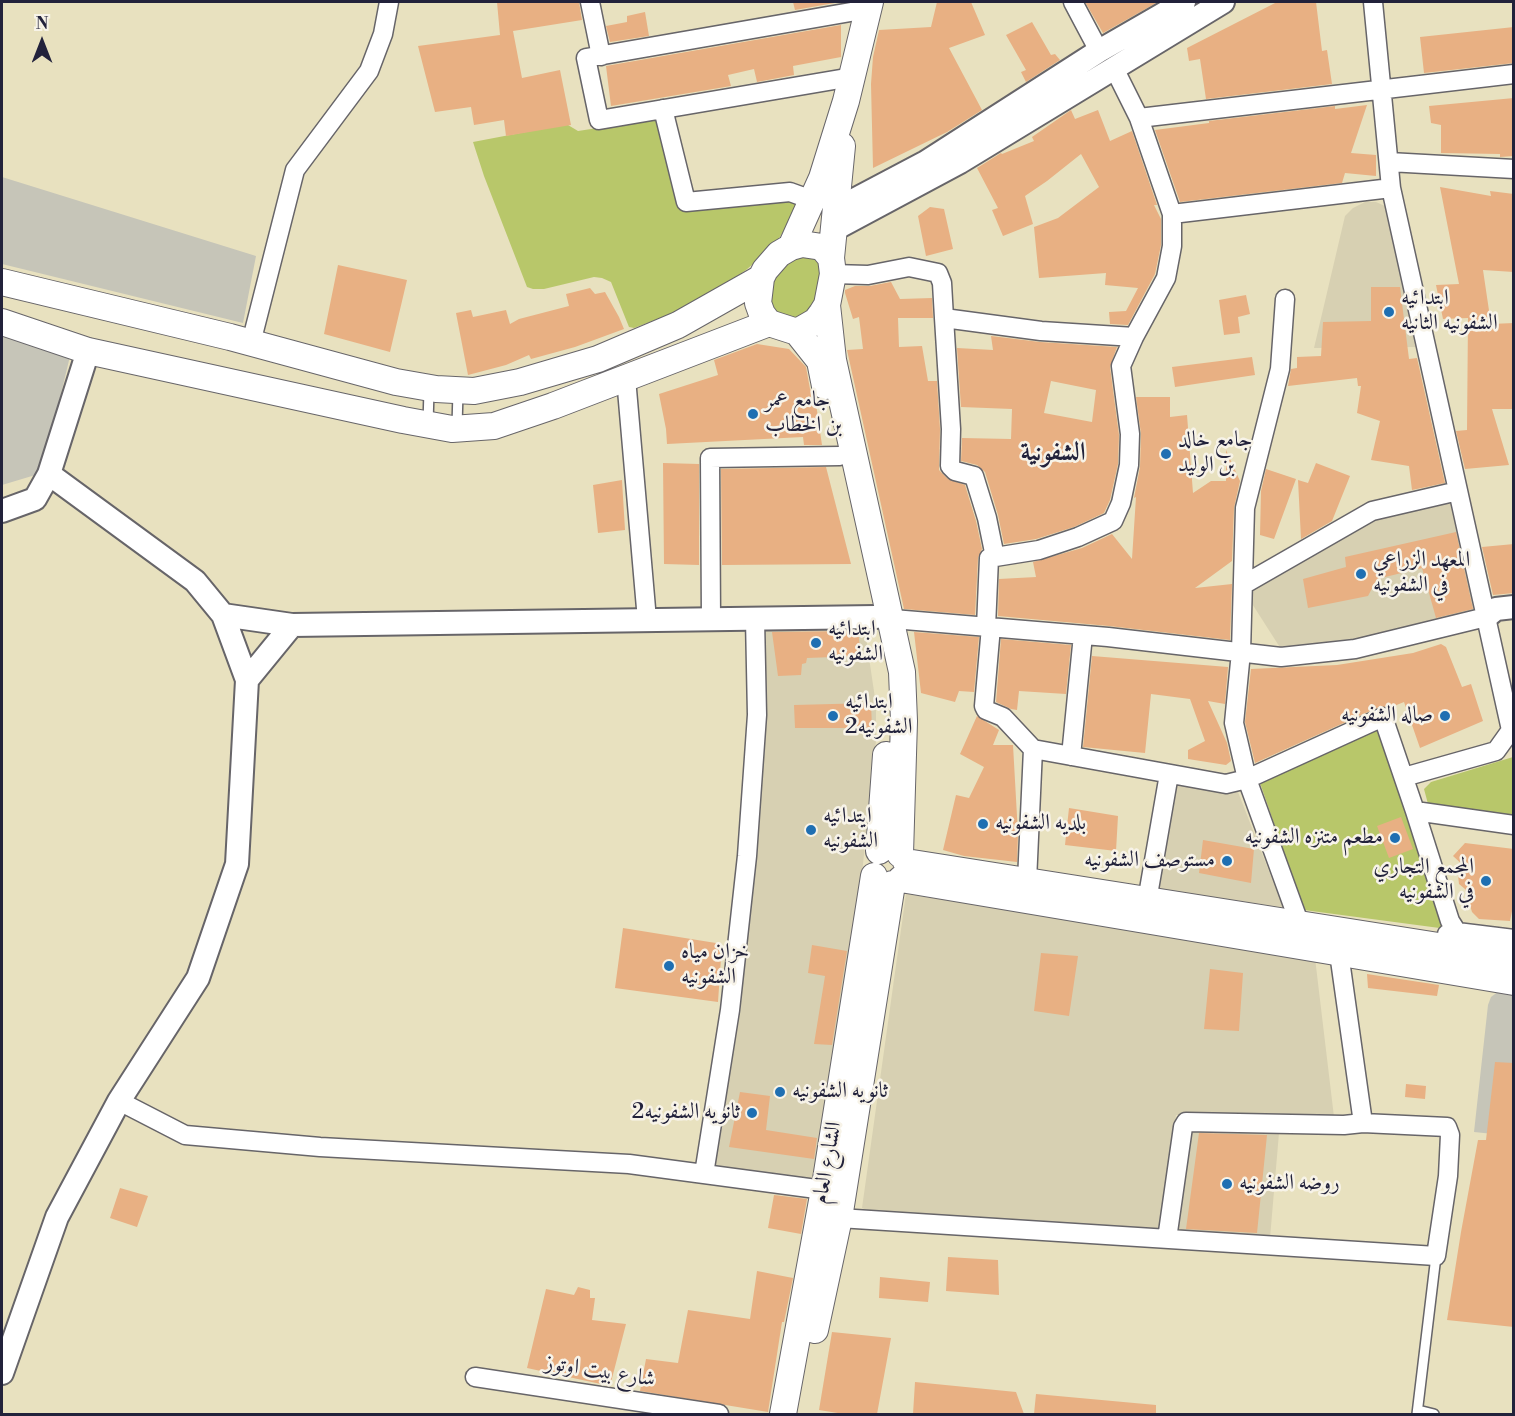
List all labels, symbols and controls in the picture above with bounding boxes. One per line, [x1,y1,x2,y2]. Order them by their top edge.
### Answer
north arrow [12,12,72,72]
text: N [36,14,48,34]
place label: ابتدائيه الشفونيه الثانيه [1401,286,1498,338]
marker: ابتدائيه الشفونيه الثانيه [1382,305,1396,319]
place label: جامع عمر بن الخطاب [765,388,842,440]
marker: جامع عمر بن الخطاب [746,407,760,421]
place label: جامع خالد بن الوليد [1178,428,1253,480]
district label: الشفونية [1020,438,1086,470]
marker: جامع خالد بن الوليد [1159,447,1173,461]
place label: المعهد الزراعي في الشفونيه [1373,548,1470,600]
marker: المعهد الزراعي في الشفونيه [1354,567,1368,581]
place label: ابتدائيه الشفونيه [828,617,883,668]
marker: ابتدائيه الشفونيه [809,636,823,650]
place label: ابتدائيه الشفونيه2 [845,690,913,742]
place label: صاله الشفونيه [1341,703,1433,729]
marker: ابتدائيه الشفونيه2 [826,709,840,723]
marker: صاله الشفونيه [1438,709,1452,723]
place label: ايتدائيه الشفونيه [823,804,878,855]
place label: بلديه الشفونيه [995,811,1086,837]
marker: بلديه الشفونيه [976,817,990,831]
marker: ايتدائيه الشفونيه [804,823,818,837]
place label: مطعم متنزه الشفونيه [1245,825,1383,851]
marker: مطعم متنزه الشفونيه [1388,831,1402,845]
place label: مستوصف الشفونيه [1084,848,1215,874]
marker: مستوصف الشفونيه [1220,854,1234,868]
place label: المجمع التجاري في الشفونيه [1373,855,1474,906]
marker: المجمع التجاري في الشفونيه [1479,874,1493,888]
place label: خزان مياه الشفونيه [681,940,749,992]
marker: خزان مياه الشفونيه [662,959,676,973]
place label: ثانويه الشفونيه [792,1079,888,1105]
marker: ثانويه الشفونيه [773,1085,787,1099]
place label: ثانويه الشفونيه2 [632,1100,740,1126]
marker: ثانويه الشفونيه2 [745,1106,759,1120]
street label: الشارع العام [808,1120,848,1206]
place label: روضه الشفونيه [1239,1171,1340,1197]
marker: روضه الشفونيه [1220,1177,1234,1191]
street label: شارع بيت اوتوز [543,1350,657,1394]

